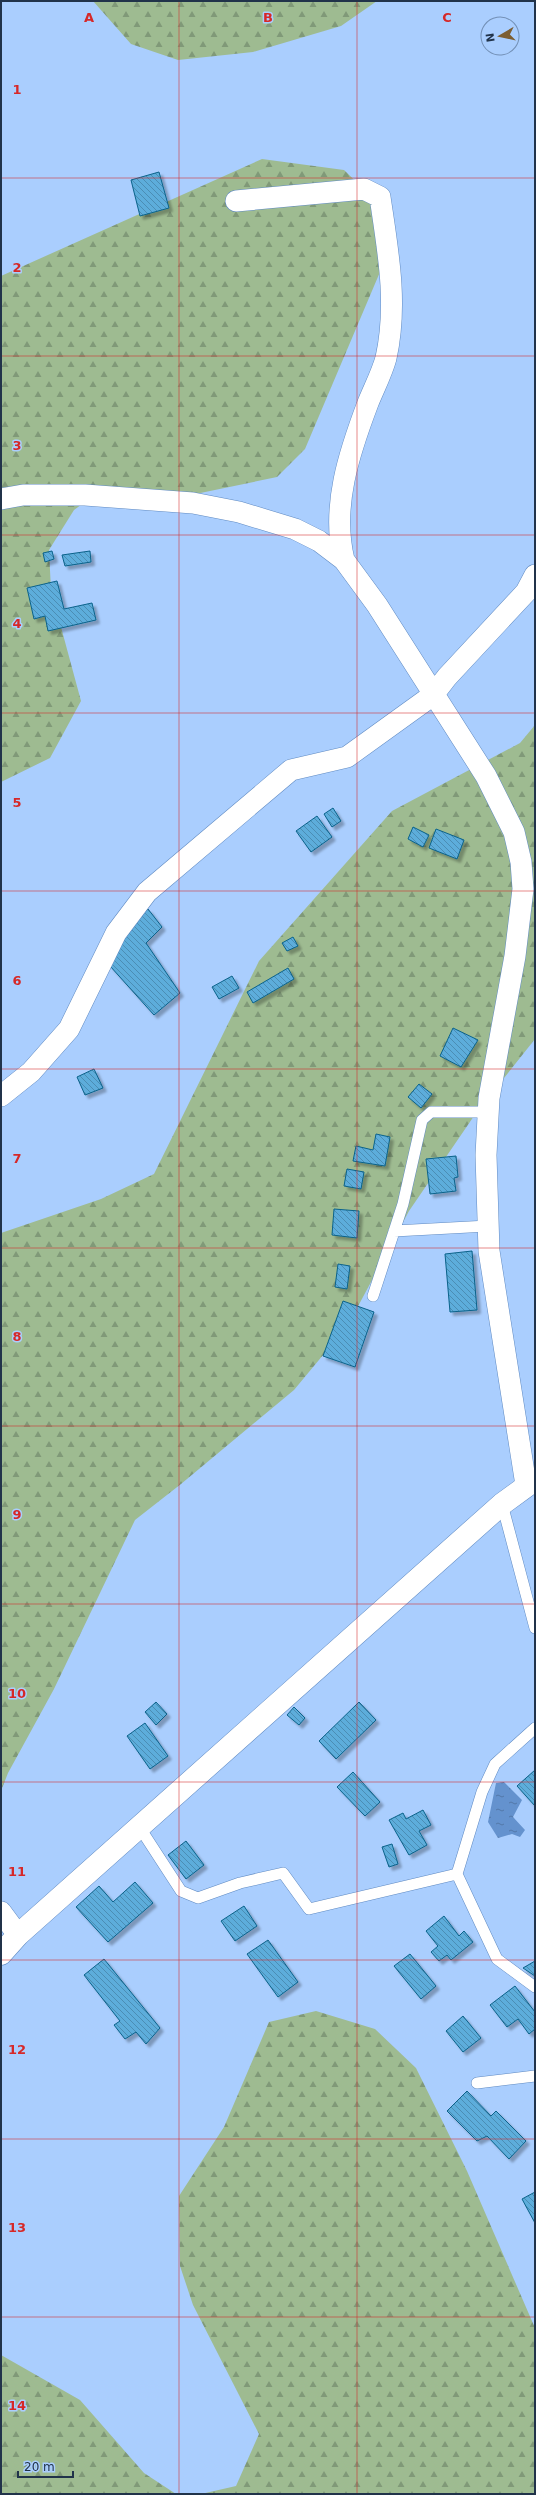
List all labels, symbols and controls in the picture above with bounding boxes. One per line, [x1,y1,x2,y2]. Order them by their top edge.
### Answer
text: A [84,10,94,25]
text: B [263,10,273,25]
text: C [442,10,452,25]
north arrow [480,16,520,56]
text: N [483,32,498,43]
text: 1 [12,82,22,97]
text: 2 [12,260,22,275]
text: 3 [12,438,22,453]
text: 4 [12,616,22,631]
text: 5 [12,795,22,810]
text: 6 [12,973,22,988]
text: 7 [12,1151,22,1166]
text: 8 [12,1329,22,1344]
text: 9 [12,1507,22,1522]
text: 10 [8,1686,26,1701]
text: 11 [8,1864,26,1879]
text: 12 [8,2042,26,2057]
text: 13 [8,2220,26,2235]
text: 14 [8,2398,26,2413]
scale bar [18,2453,73,2479]
text: 20 m [24,2460,55,2474]

